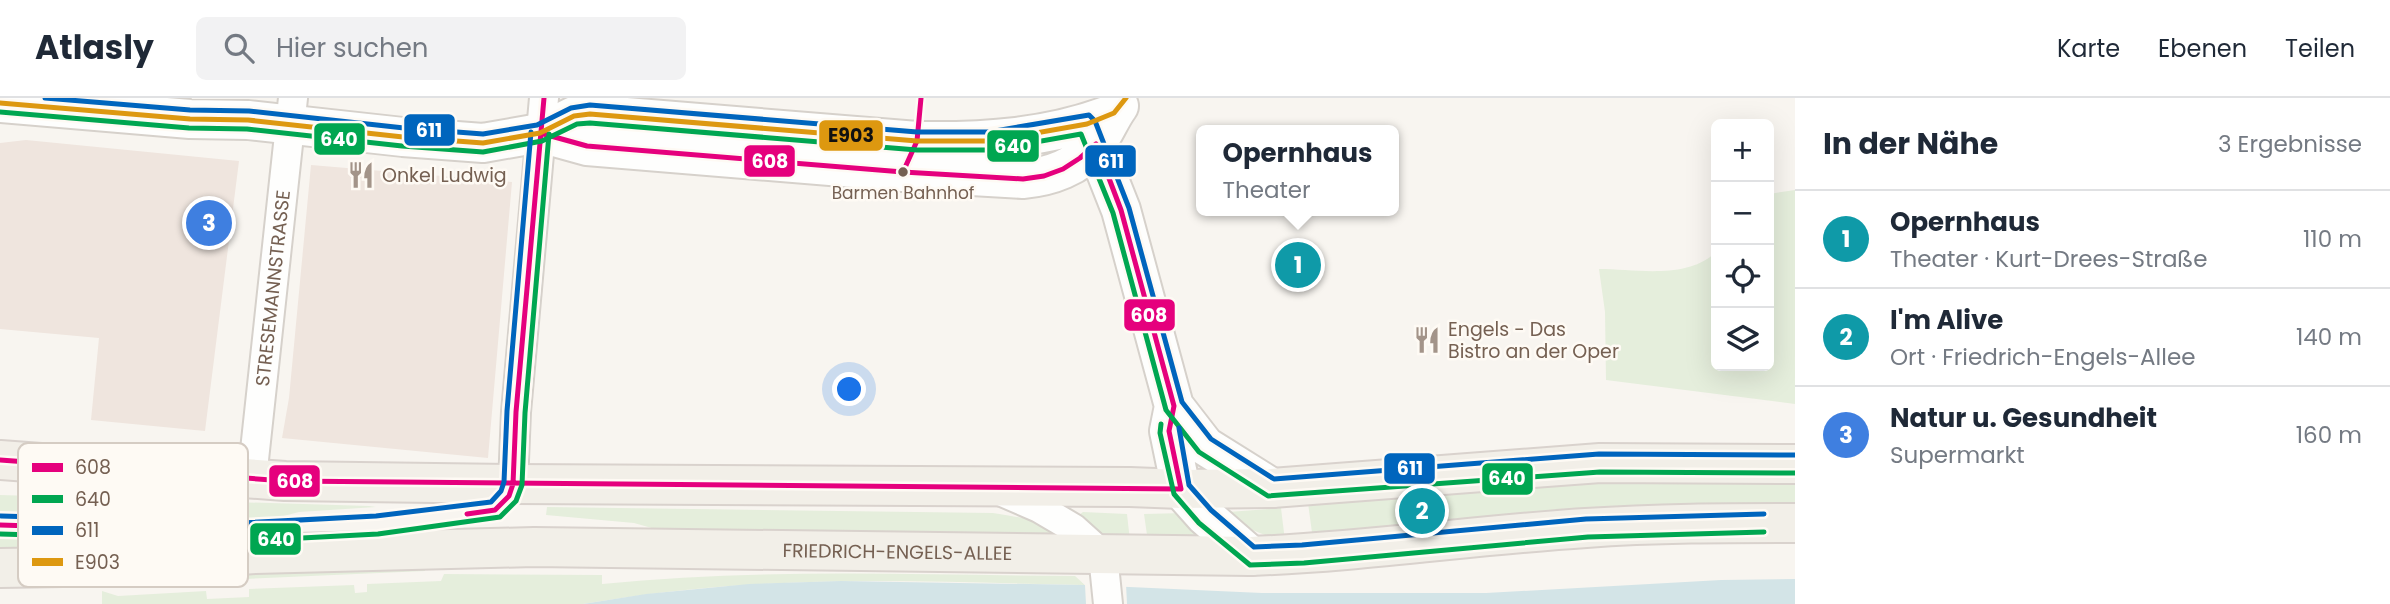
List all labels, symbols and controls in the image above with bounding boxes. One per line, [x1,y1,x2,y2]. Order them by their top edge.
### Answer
search box [196,17,686,80]
text: Atlasly [35,24,154,71]
icon: search [220,29,258,67]
text: Hier suchen [276,30,428,66]
text: Karte [2057,32,2120,65]
text: Ebenen [2158,32,2247,65]
text: Teilen [2285,32,2355,65]
line badge: 611 [403,113,456,147]
text: 611 [416,117,442,144]
line badge: E903 [818,119,884,152]
map controls [1711,119,1774,371]
button: + [1711,119,1774,182]
line badge: 640 [313,122,366,156]
text: E903 [828,122,874,149]
text: In der Nähe [1823,122,1998,165]
popup [1196,125,1399,216]
text: 640 [320,126,358,153]
text: 3 Ergebnisse [2218,128,2362,160]
line badge: 640 [986,129,1040,163]
text: 640 [994,133,1032,160]
text: Opernhaus [1223,135,1372,171]
line badge: 608 [743,144,796,178]
line badge: 611 [1084,144,1137,178]
text: 608 [752,148,788,175]
text: 611 [1098,148,1124,175]
restaurant icon: Onkel Ludwig [346,160,376,190]
place label: Onkel Ludwig [382,162,507,189]
marker: Barmen Bahnhof [896,165,910,179]
text: Theater [1223,174,1311,206]
place label: Barmen Bahnhof [832,181,975,205]
button: − [1711,182,1774,245]
street label: STRESEMANNSTRASSE [249,189,297,388]
pin: 3 [186,197,232,249]
text: Opernhaus [1890,204,2040,240]
text: 1 [1842,223,1850,255]
text: 110 m [2303,223,2362,255]
pin: 1 [1275,239,1321,291]
text: Theater · Kurt-Drees-Straße [1890,243,2207,275]
button: locate [1711,245,1774,308]
line badge: 608 [1123,298,1176,332]
text: 608 [1131,302,1167,329]
text: I'm Alive [1890,302,2003,338]
button: layers [1711,308,1774,371]
place label: Engels - Das Bistro an der Oper [1448,316,1619,365]
text: 2 [1839,321,1853,353]
text: 140 m [2296,321,2362,353]
restaurant icon: Engels - Das Bistro an der Oper [1412,325,1442,355]
text: Ort · Friedrich-Engels-Allee [1890,341,2195,373]
your location [832,372,866,406]
text: Natur u. Gesundheit [1890,400,2157,436]
text: 3 [1839,419,1853,451]
text: 160 m [2296,419,2362,451]
text: Supermarkt [1890,439,2025,471]
legend [18,443,248,587]
line badge: 611 [1383,452,1436,485]
text: 608 [75,454,111,481]
text: 611 [1397,455,1423,482]
line badge: 640 [1481,462,1534,496]
line badge: 608 [268,464,321,498]
text: 640 [1488,465,1526,492]
text: 608 [277,468,313,495]
pin: 2 [1399,485,1445,537]
text: 640 [75,486,111,513]
text: 611 [75,517,99,544]
line badge: 640 [249,522,302,556]
text: 640 [257,526,295,553]
street label: FRIEDRICH-ENGELS-ALLEE [782,537,1013,567]
text: E903 [75,549,120,576]

